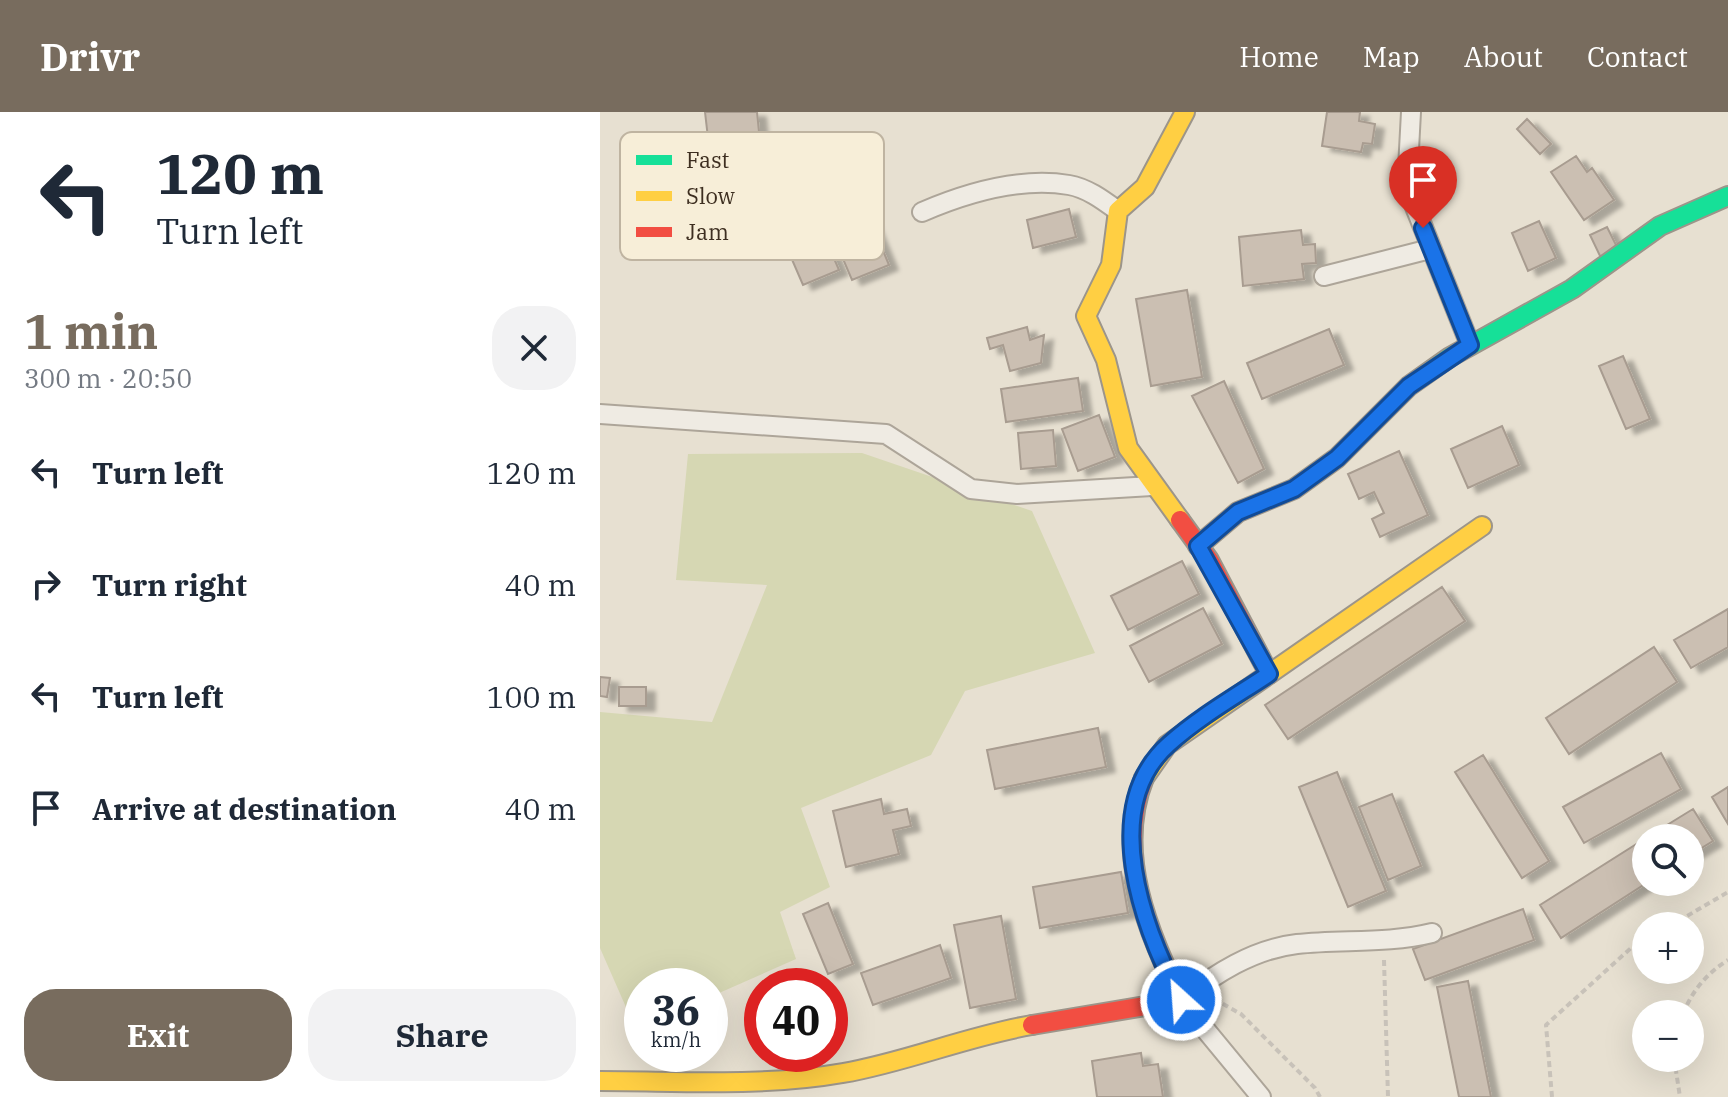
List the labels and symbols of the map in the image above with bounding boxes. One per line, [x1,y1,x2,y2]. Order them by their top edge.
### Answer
legend [620,132,884,260]
text: Fast [686,145,729,174]
pin [1389,146,1457,228]
text: Slow [686,181,735,210]
text: Jam [686,217,729,246]
position arrow [1139,958,1223,1042]
speed limit sign: 40 [744,968,848,1072]

